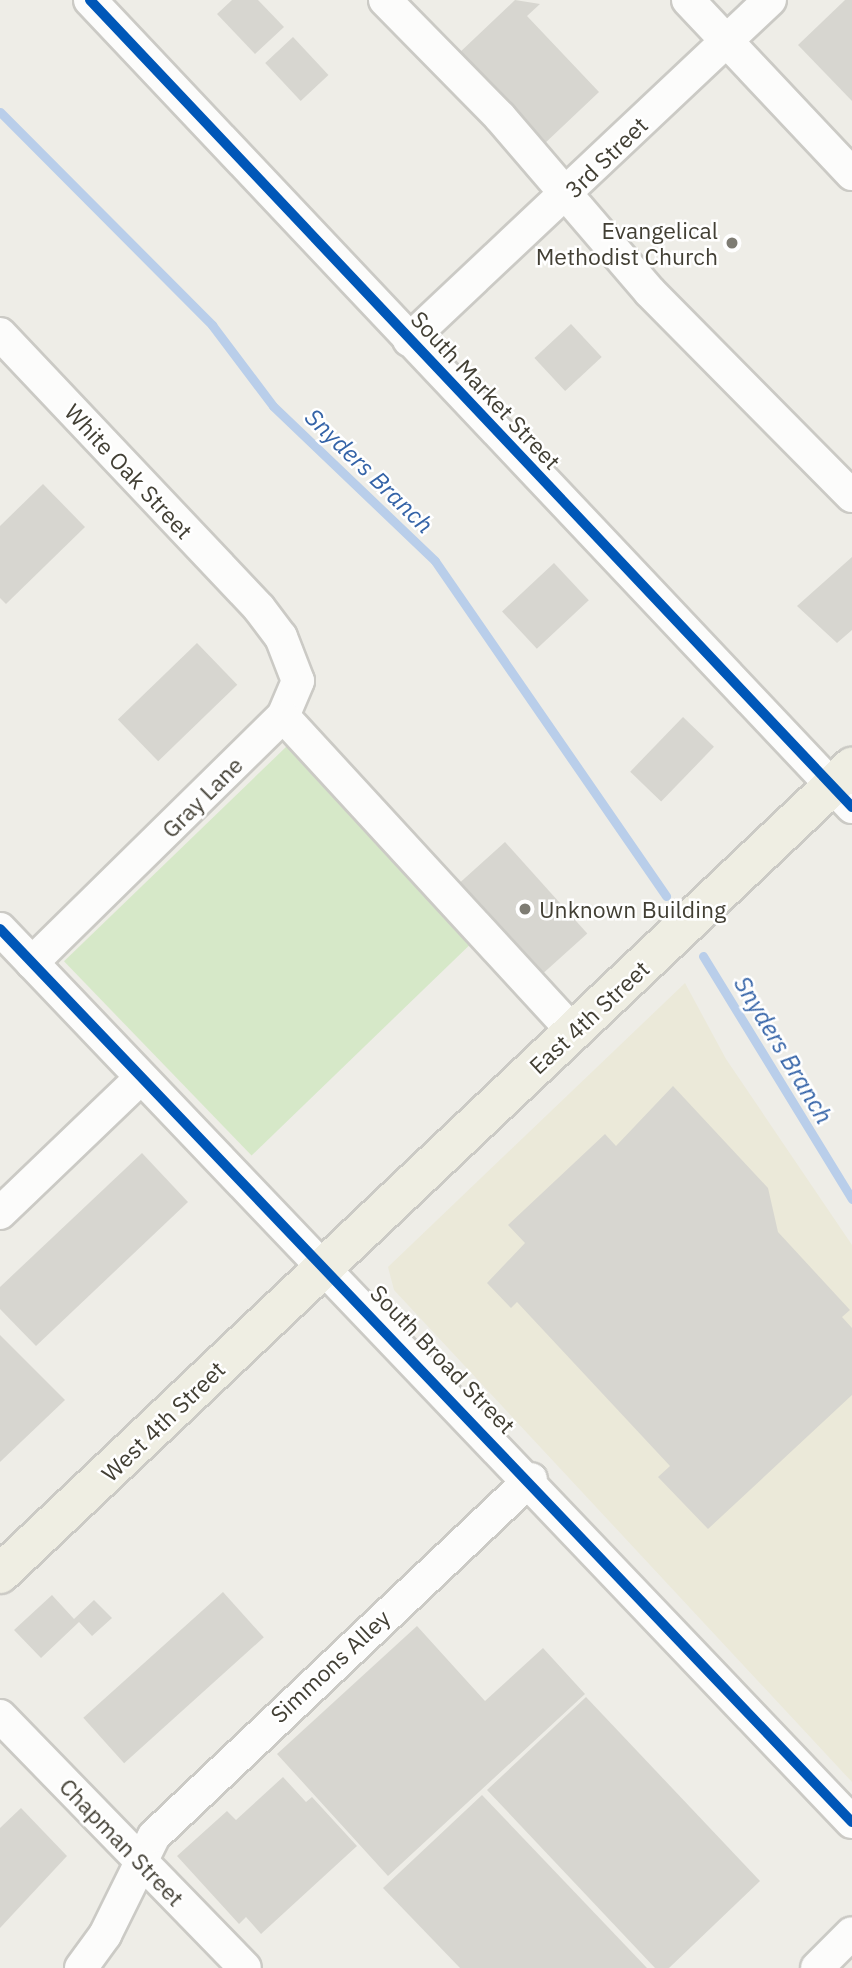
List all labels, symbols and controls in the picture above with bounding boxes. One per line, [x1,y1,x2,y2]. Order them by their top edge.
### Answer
street label: 3rd Street [559,111,653,203]
place label: Evangelical Methodist Church [536,216,718,270]
marker: Evangelical Methodist Church [724,235,740,251]
street label: South Market Street [406,305,566,475]
street label: White Oak Street [59,398,199,544]
water label: Snyders Branch [299,403,439,539]
street label: Gray Lane [156,751,248,843]
place label: Unknown Building [539,895,726,923]
marker: Unknown Building [517,901,533,917]
street label: East 4th Street [523,955,655,1079]
water label: Snyders Branch [728,971,838,1129]
street label: South Broad Street [365,1279,521,1439]
street label: West 4th Street [96,1355,230,1487]
street label: Simmons Alley [265,1604,395,1728]
street label: Chapman Street [54,1772,190,1912]

